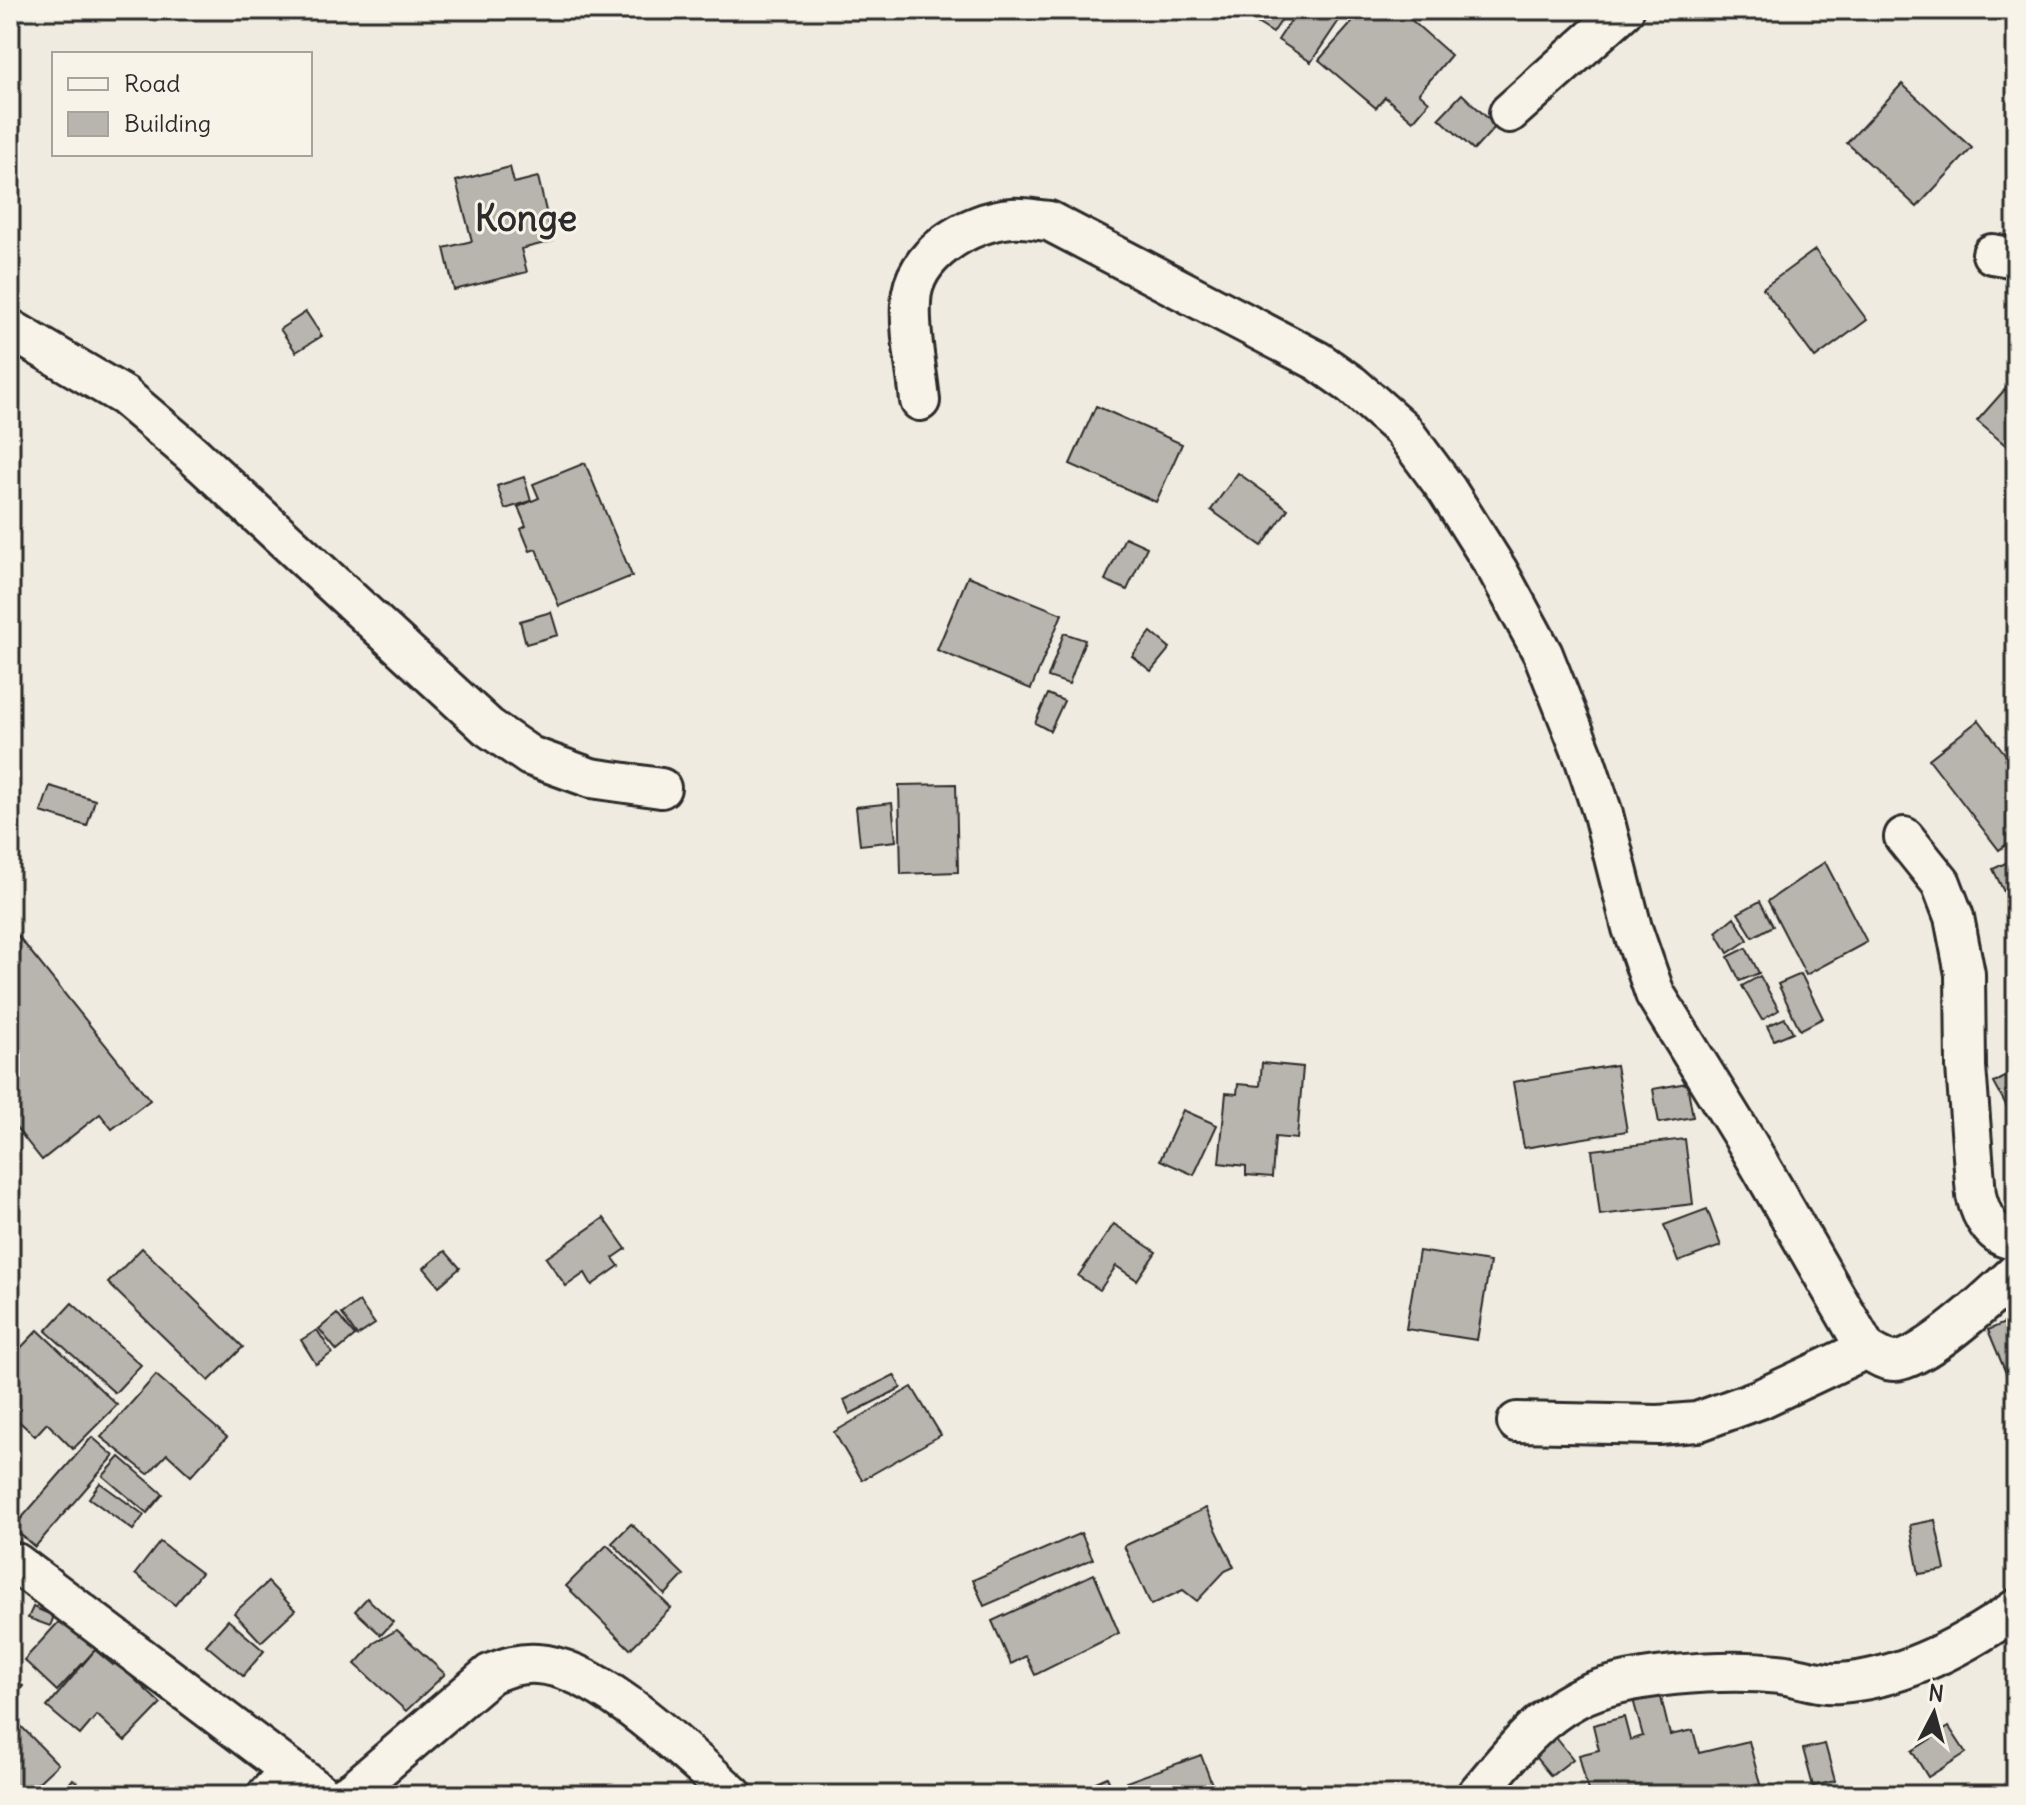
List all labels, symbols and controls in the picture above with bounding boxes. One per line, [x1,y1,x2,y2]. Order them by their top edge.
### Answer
legend [52,52,312,156]
text: Road [124,68,180,98]
text: Building [124,108,211,138]
district label: Konge [475,196,577,241]
north arrow [1894,1673,1974,1753]
text: N [1927,1678,1945,1708]

